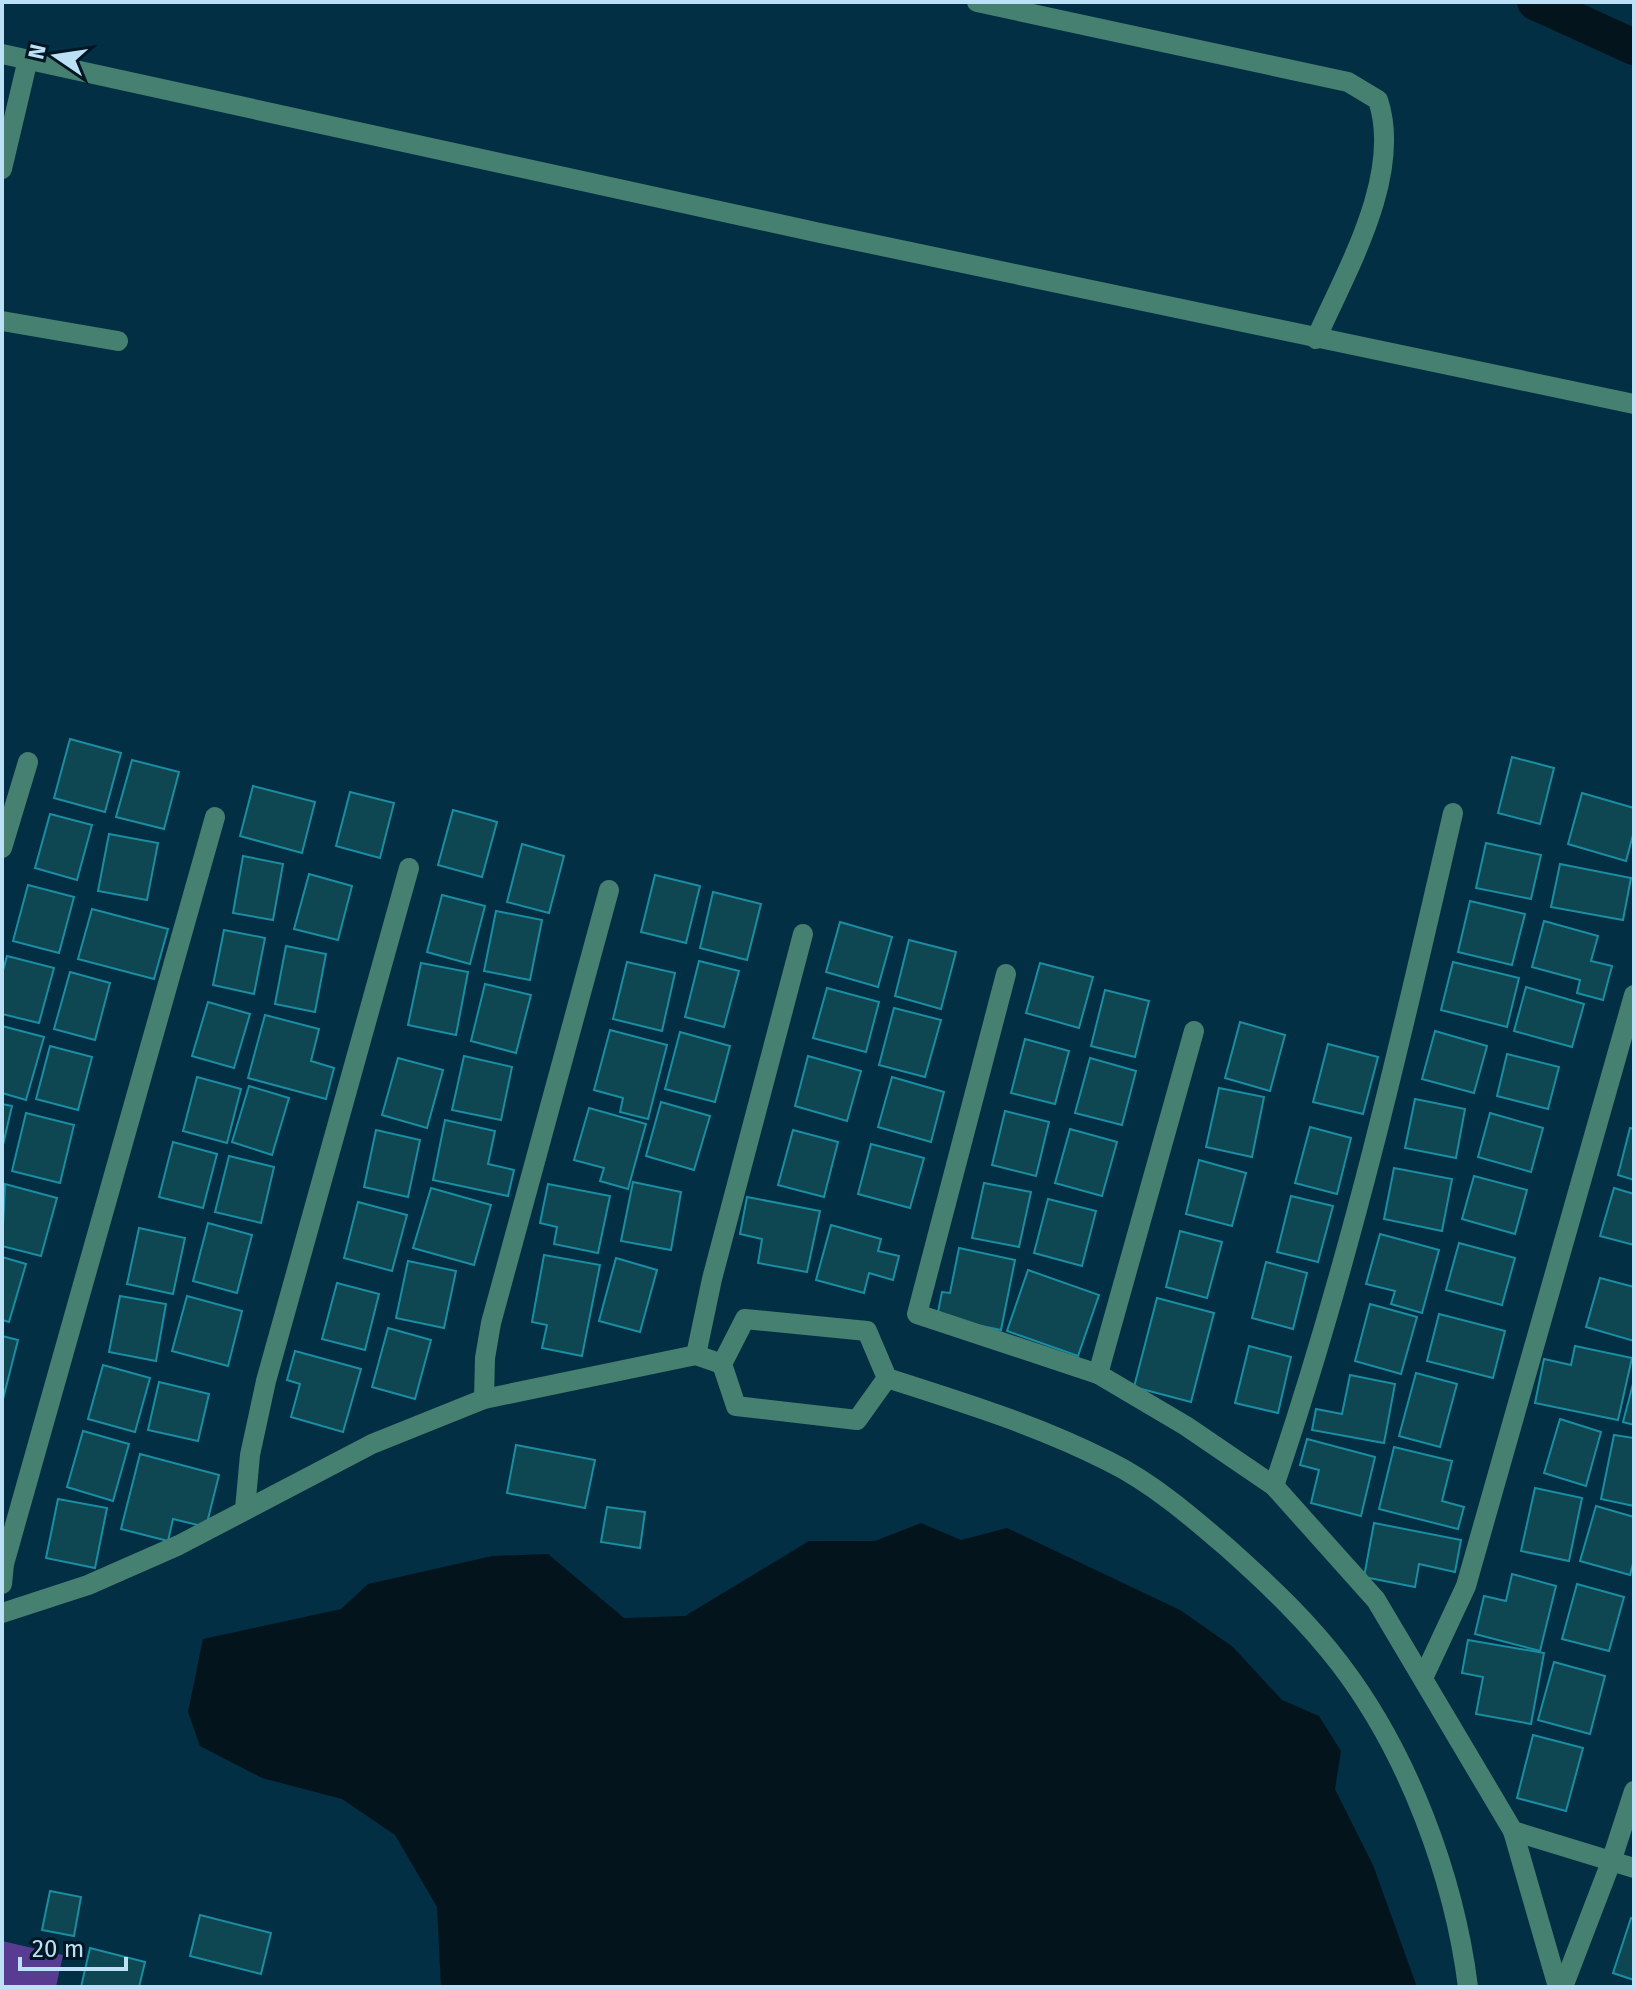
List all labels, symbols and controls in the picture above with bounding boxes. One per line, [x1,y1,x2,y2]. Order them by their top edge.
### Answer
north arrow [16,16,96,96]
text: N [22,41,52,62]
scale bar [20,1921,126,1971]
text: 20 m [32,1935,84,1963]

